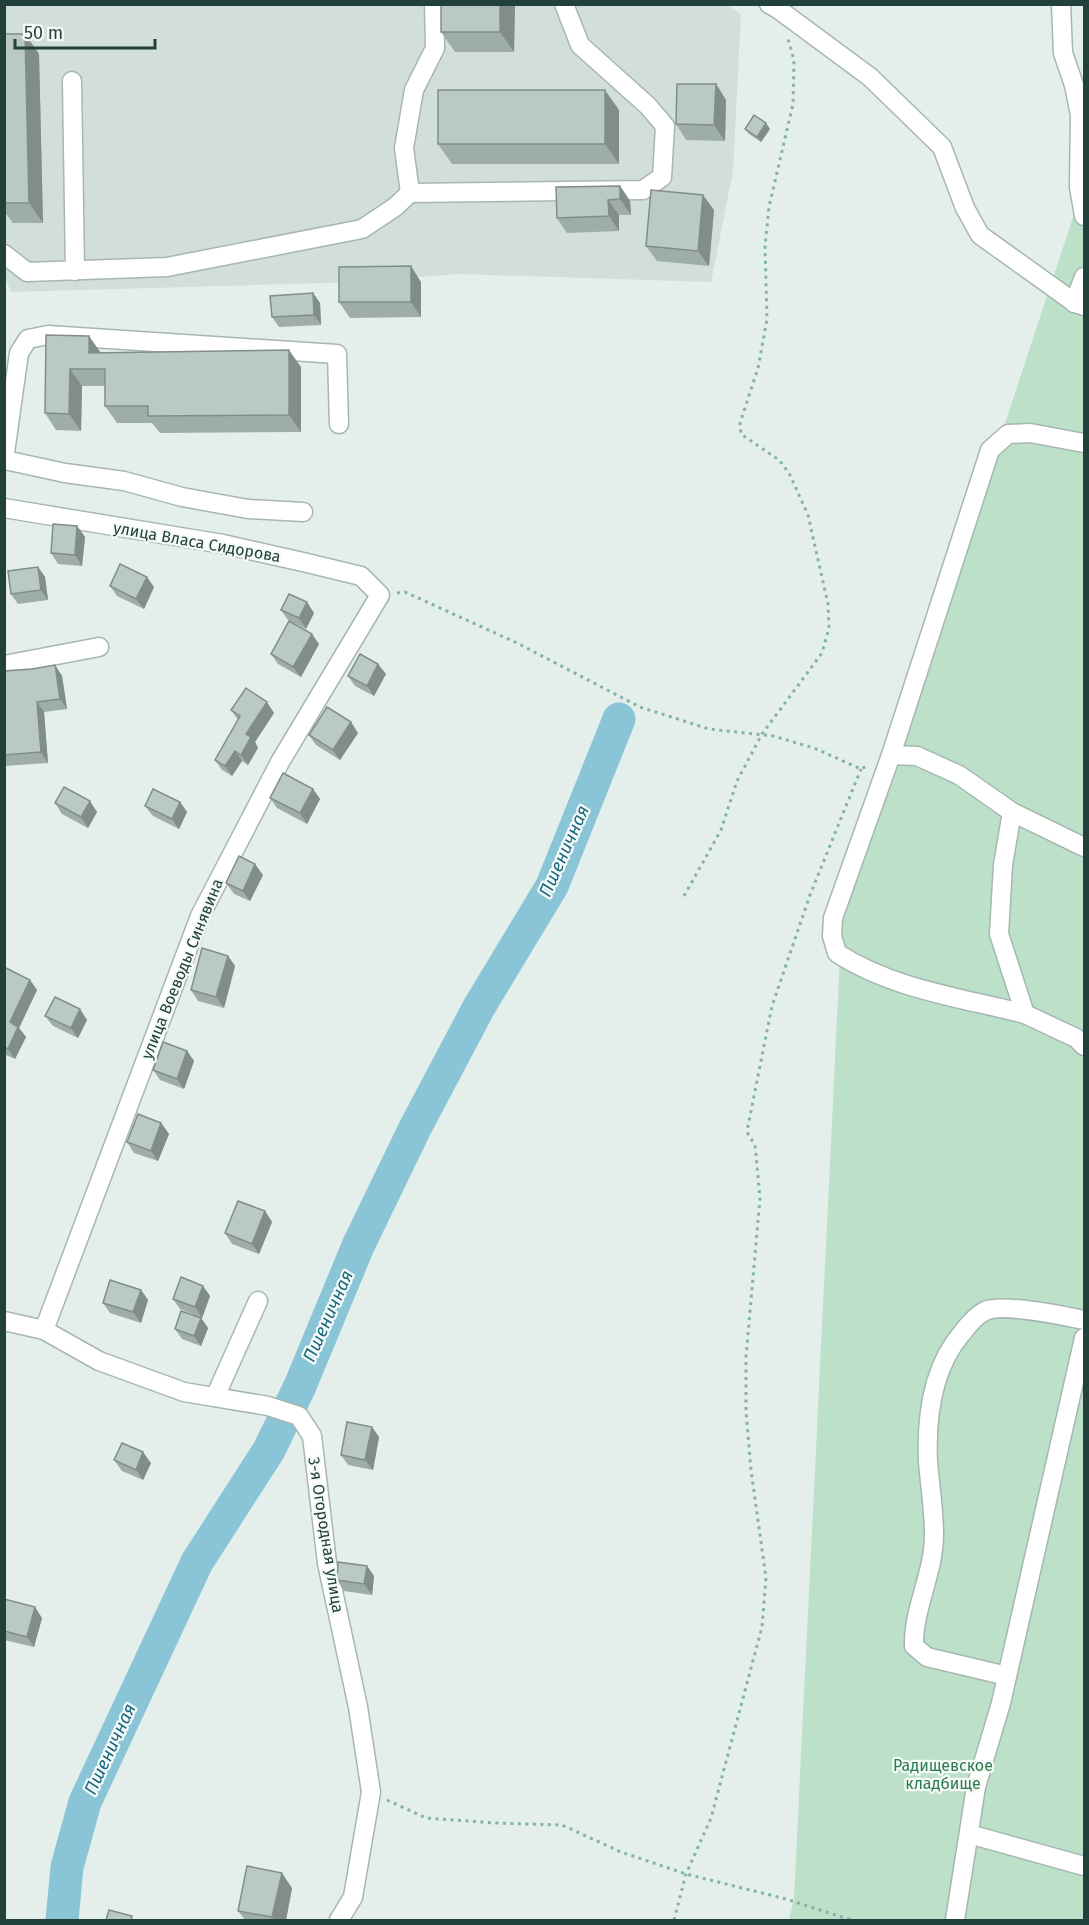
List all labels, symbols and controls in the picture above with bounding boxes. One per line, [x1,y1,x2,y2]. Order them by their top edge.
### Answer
scale bar [15,12,154,50]
text: 50 m [24,22,63,44]
street label: улица Власа Сидорова [112,518,282,566]
water label: Пшеничная [534,802,594,900]
street label: улица Воеводы Синявина [137,876,227,1062]
water label: Пшеничная [298,1267,358,1365]
street label: 3-я Огородная улица [304,1456,348,1614]
water label: Пшеничная [79,1700,141,1798]
park label: Радищевское кладбище [893,1756,993,1793]

